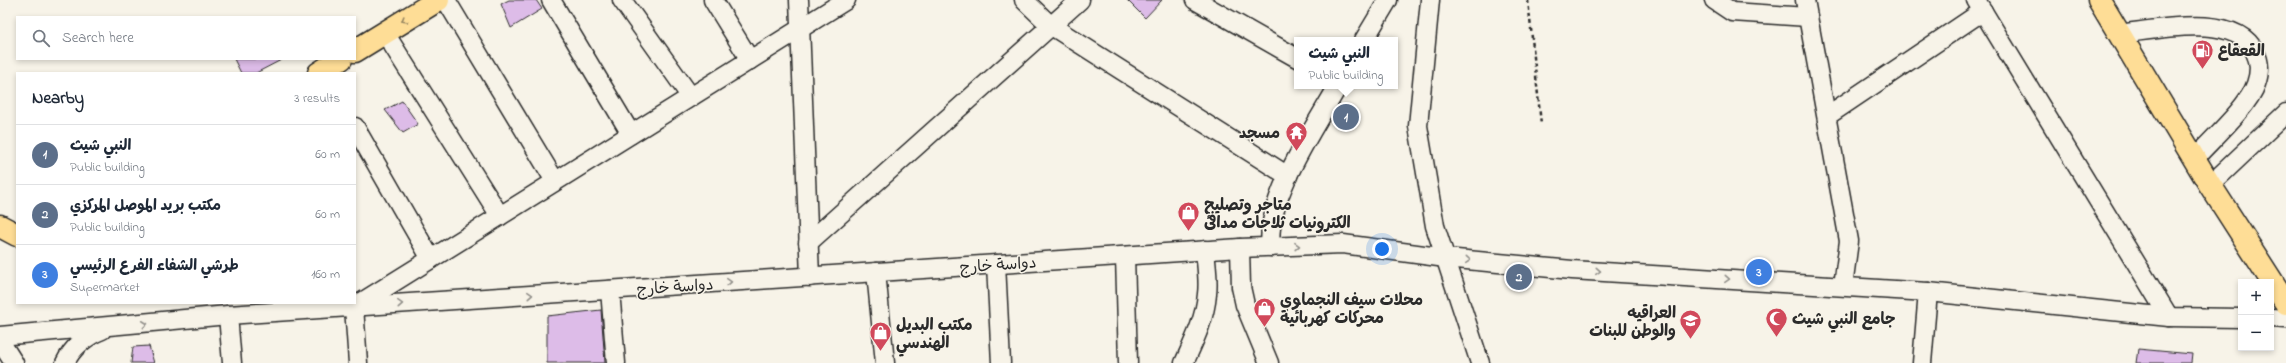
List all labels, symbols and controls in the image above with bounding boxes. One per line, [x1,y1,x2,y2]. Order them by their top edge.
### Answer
search box [16,16,356,60]
one-way arrow [401,16,408,23]
icon: search [30,27,52,49]
text: Search here [62,27,134,49]
popup [1294,37,1398,89]
fuel station icon: القعقاع [2189,37,2215,70]
place label: القعقاع [2218,40,2265,64]
text: النبي شيث [1309,43,1370,65]
text: Public building [1309,66,1383,85]
text: Nearby [32,86,84,111]
text: 3 results [294,89,340,108]
pin: 1 [1333,102,1359,132]
temple icon: مسجد [1283,119,1309,152]
place label: مسجد [1239,122,1280,146]
text: النبي شيث [70,135,131,157]
text: 1 [43,145,47,164]
text: 60 m [315,145,340,164]
text: Public building [70,158,145,177]
place label: متاجر وتصليح الكترونيات ثلاجات مدافئ [1204,194,1351,236]
text: مكتب بريد الموصل المركزي [70,195,221,217]
shop icon: متاجر وتصليح الكترونيات ثلاجات مدافئ [1175,200,1201,233]
text: 2 [42,205,48,224]
text: 60 m [315,205,340,224]
text: Public building [70,218,145,237]
your location [1372,239,1392,259]
one-way arrow [1294,242,1300,250]
street label: دواسة خارج [959,251,1037,281]
text: طرشي الشفاء الفرع الرئيسي [70,255,239,277]
one-way arrow [1465,255,1471,264]
pin: 3 [1746,257,1772,287]
pin: 2 [1506,262,1532,292]
text: 3 [42,265,48,284]
text: 160 m [311,265,340,284]
one-way arrow [1595,267,1601,276]
street label: دواسة خارج [636,273,714,303]
one-way arrow [1724,275,1730,284]
text: Supermarket [70,278,140,297]
one-way arrow [726,278,732,286]
map controls [2238,279,2274,351]
button: + [2238,279,2274,315]
place label: محلات سيف النجماوي محركات كهربائية [1280,289,1423,331]
one-way arrow [527,291,533,300]
shop icon: محلات سيف النجماوي محركات كهربائية [1252,295,1278,328]
one-way arrow [397,299,403,308]
place label: العراقيه والوطن للبنات [1589,302,1676,344]
mosque icon: جامع النبي شيث [1763,305,1789,338]
school or university icon: العراقيه والوطن للبنات [1678,308,1704,341]
place label: جامع النبي شيث [1792,308,1896,333]
place label: مكتب البديل الهندسي [896,314,973,357]
button: − [2238,315,2274,351]
one-way arrow [142,319,148,328]
shop icon: مكتب البديل الهندسي [867,320,893,353]

